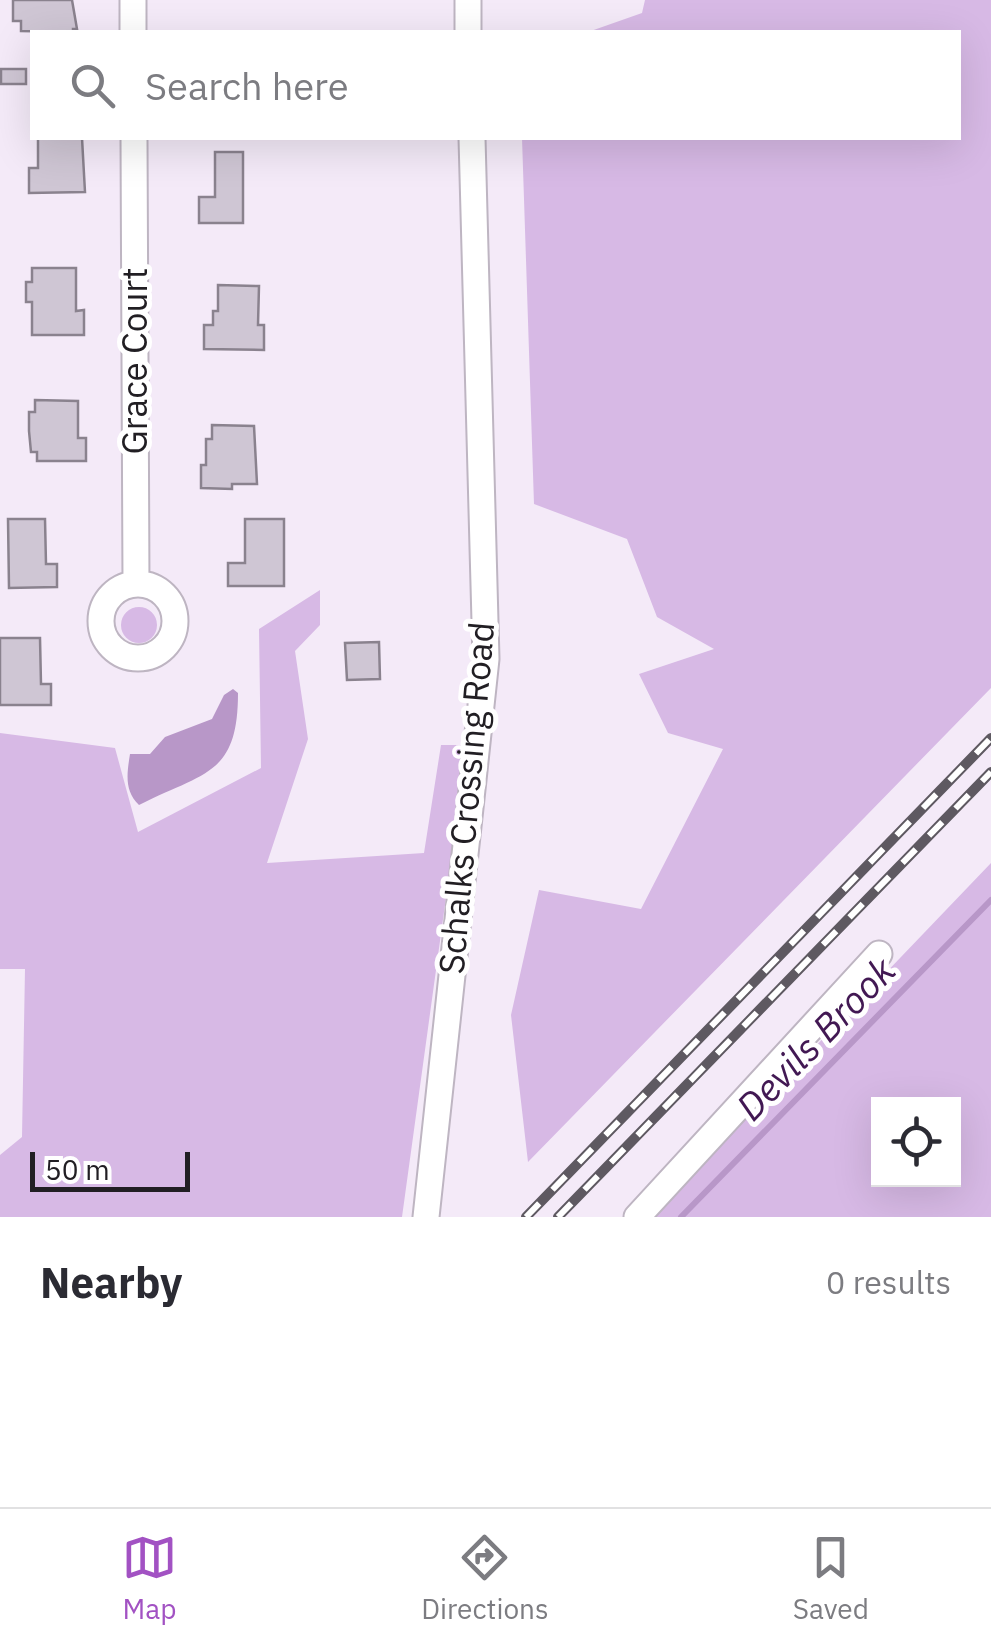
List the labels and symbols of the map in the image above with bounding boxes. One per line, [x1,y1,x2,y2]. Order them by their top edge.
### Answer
street label: Grace Court [111,267,157,455]
street label: Schalks Crossing Road [428,620,504,976]
water label: Devils Brook [725,945,906,1130]
scale bar [30,1147,190,1192]

